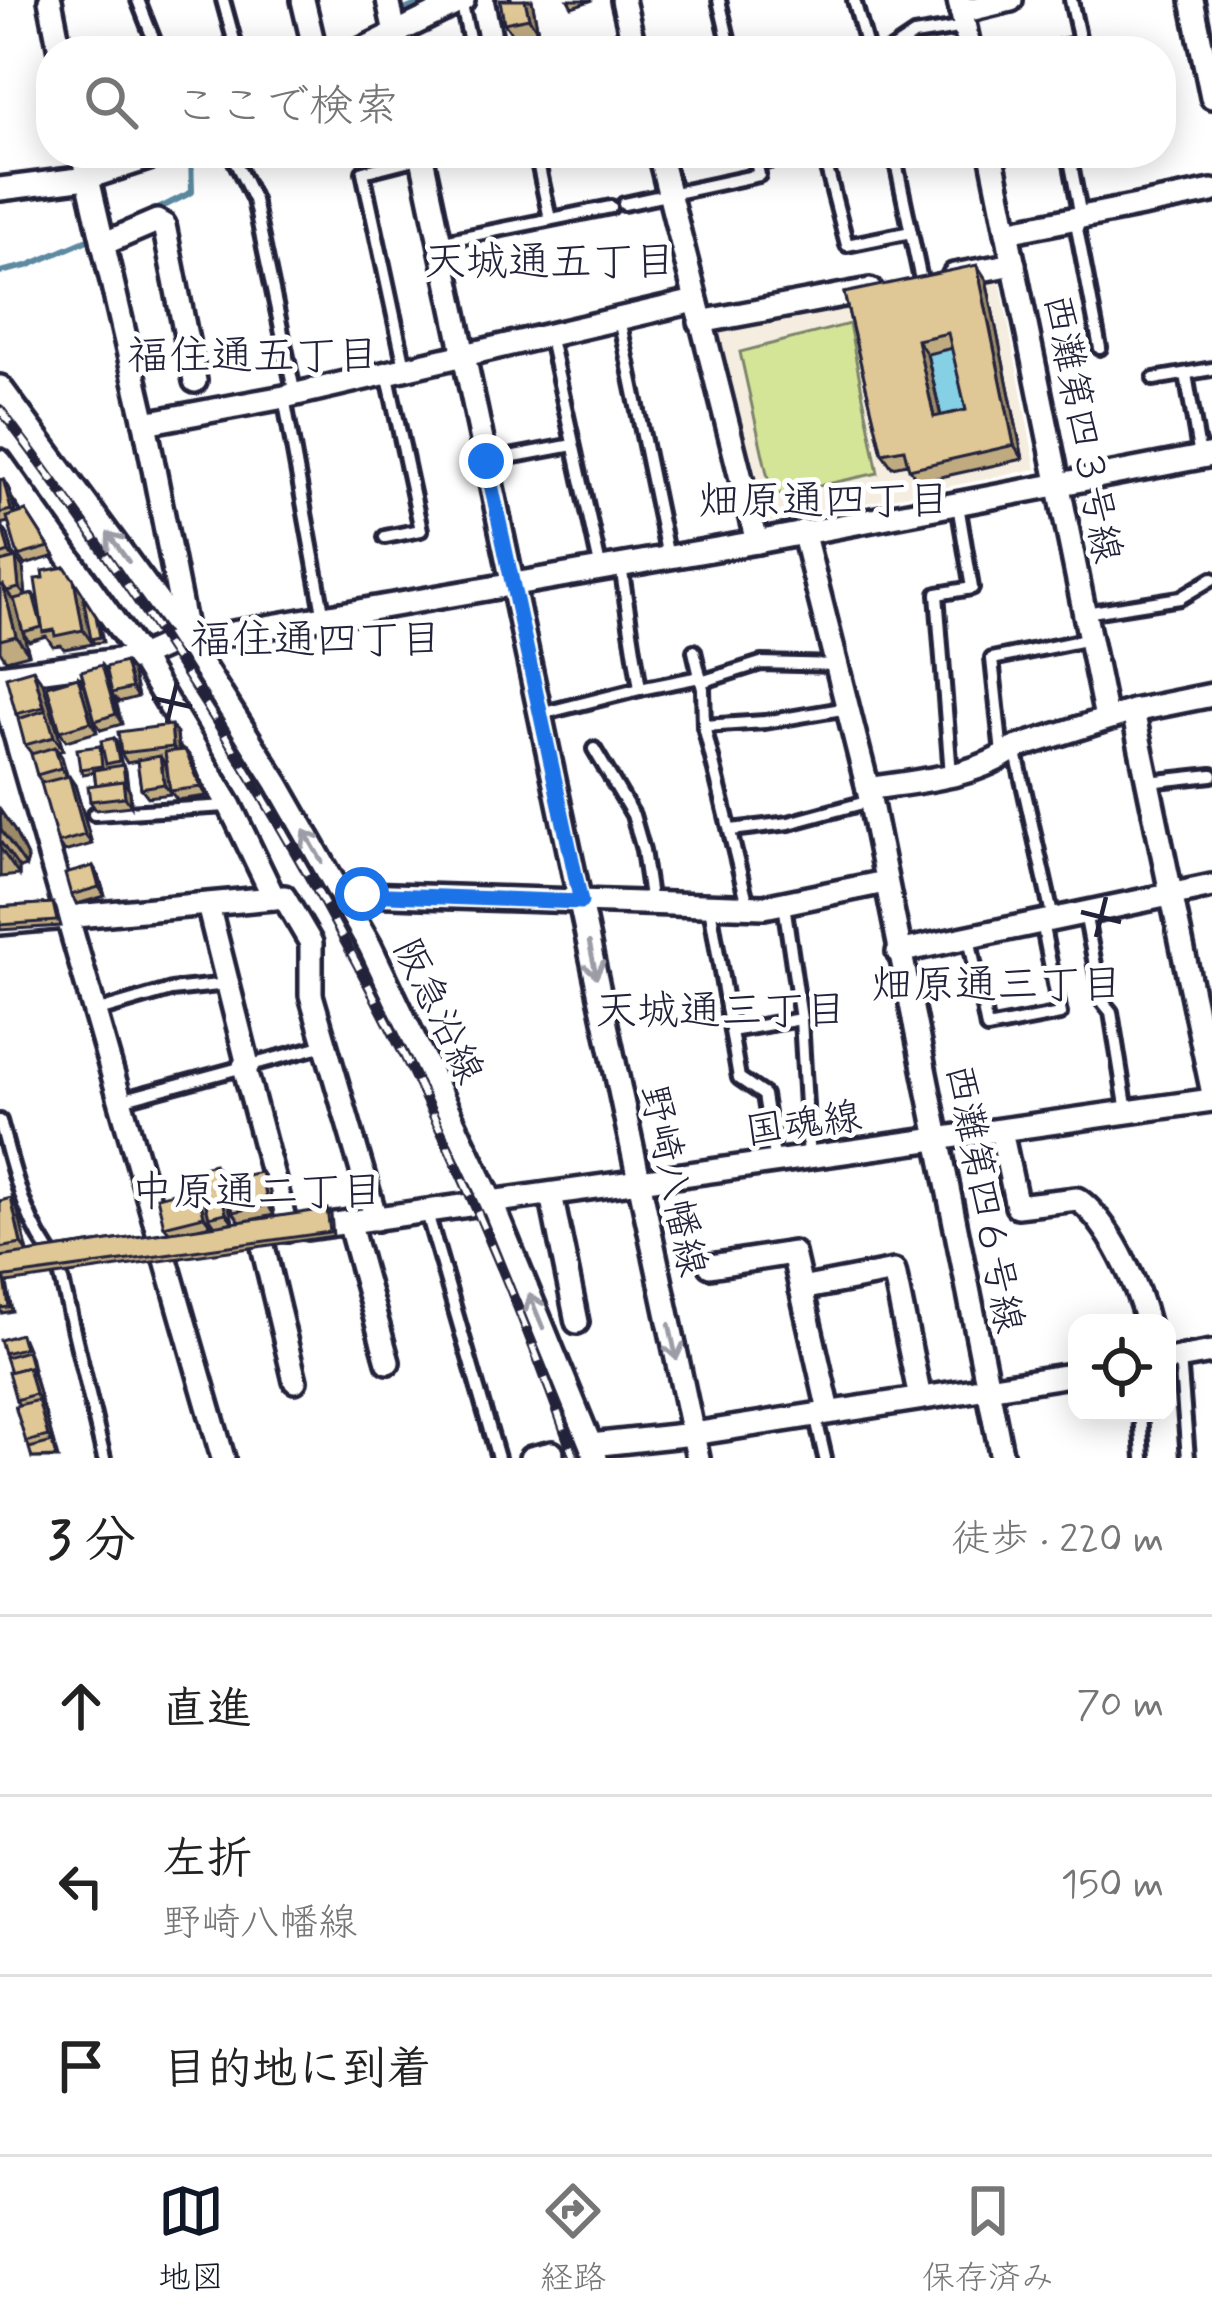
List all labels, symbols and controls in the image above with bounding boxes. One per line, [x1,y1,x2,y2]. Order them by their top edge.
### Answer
search box [36,36,1176,168]
icon: search [78,69,144,135]
text: ここで検索 [174,78,399,137]
district label: 天城通五丁目 [424,236,676,291]
street label: 西灘第四３号線 [1029,290,1132,568]
district label: 福住通五丁目 [127,330,379,385]
route end [459,434,513,488]
district label: 畑原通四丁目 [698,475,950,530]
one-way arrow [105,531,131,564]
district label: 福住通四丁目 [190,614,442,669]
one-way arrow [301,829,324,864]
route start [335,867,389,921]
street label: 阪急沿線 [380,930,494,1093]
one-way arrow [583,940,605,979]
district label: 畑原通三丁目 [871,959,1123,1014]
district label: 天城通三丁目 [595,985,847,1040]
street label: 西灘第四６号線 [931,1060,1034,1338]
street label: 野崎八幡線 [626,1080,717,1281]
street label: 国魂線 [742,1092,865,1159]
district label: 中原通二丁目 [131,1166,383,1221]
one-way arrow [524,1293,545,1330]
map controls [1068,1314,1176,1422]
button: locate [1068,1314,1176,1422]
one-way arrow [662,1323,685,1361]
text: 3 分 [48,1509,136,1575]
text: 徒歩 · 220 m [951,1515,1164,1566]
icon: ahead [48,1673,114,1739]
text: 70 m [1076,1680,1164,1731]
text: 直進 [162,1681,252,1740]
text: 左折 [162,1831,252,1890]
icon: left [48,1853,114,1919]
text: 150 m [1061,1860,1164,1911]
text: 野崎八幡線 [162,1899,357,1950]
icon: arrive [48,2033,114,2099]
text: 目的地に到着 [162,2041,432,2100]
tab: 地図 [158,2178,224,2301]
tab: 経路 [540,2178,606,2301]
tab: 保存済み [922,2178,1054,2301]

